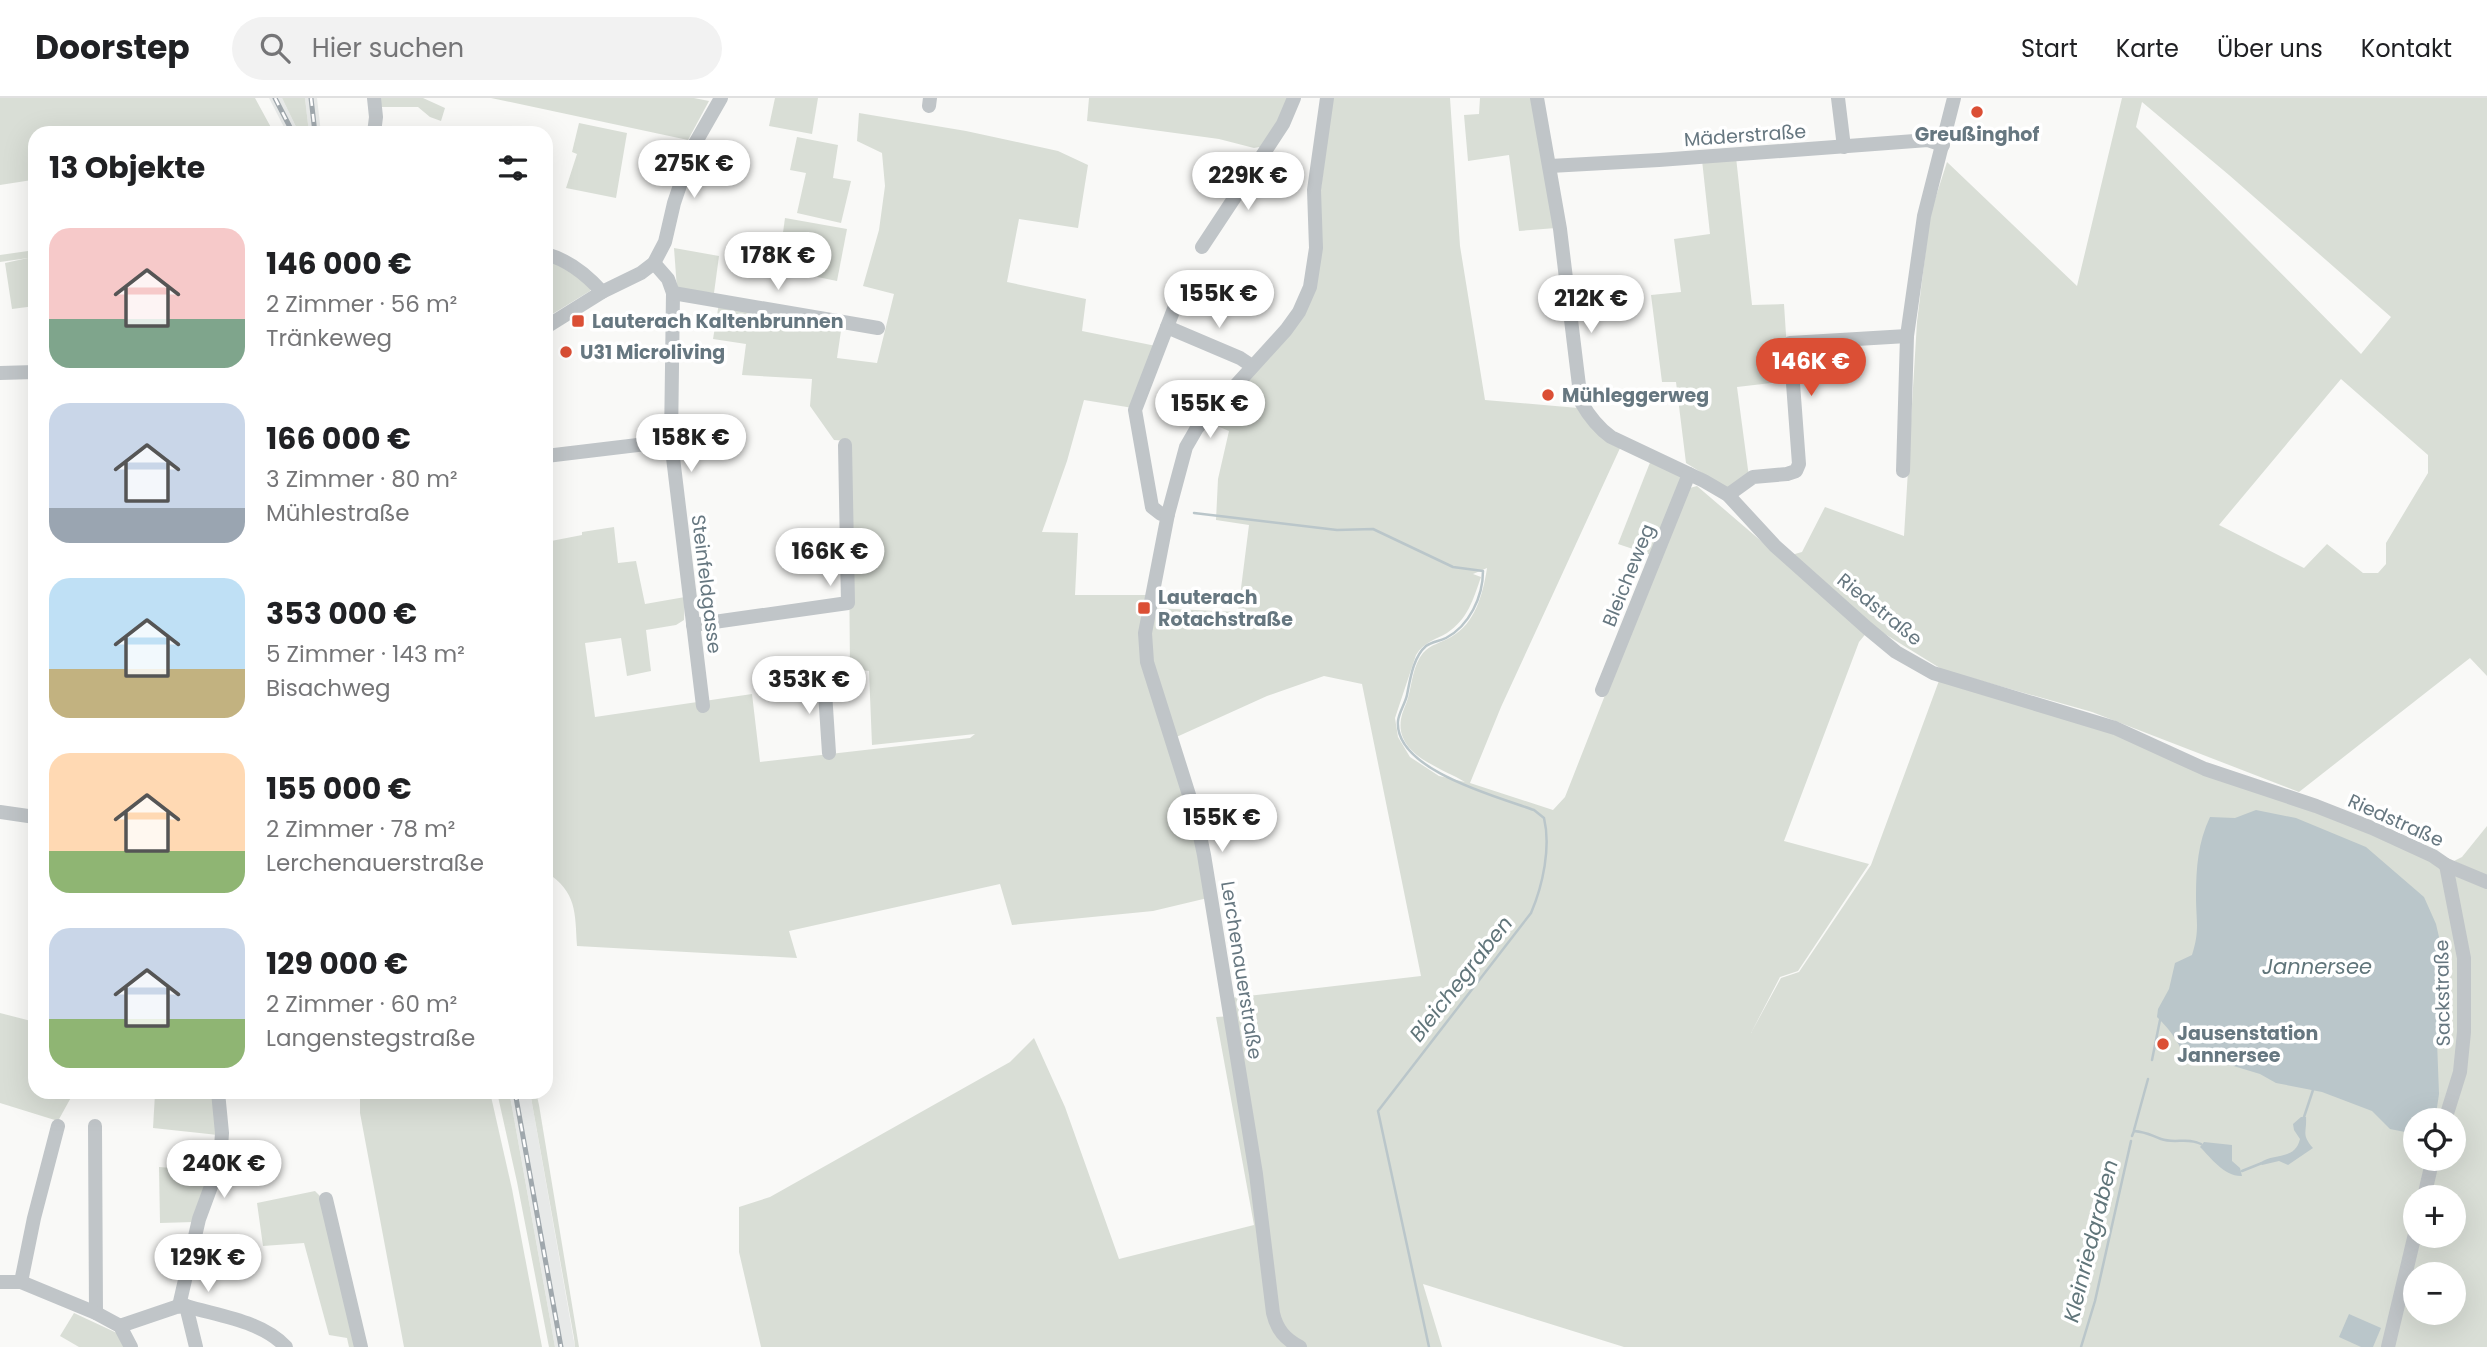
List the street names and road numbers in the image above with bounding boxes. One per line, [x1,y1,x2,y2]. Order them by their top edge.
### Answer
street label: Mäderstraße [1683,118,1807,153]
street label: Steinfeldgasse [685,513,728,655]
street label: Bleicheweg [1596,520,1661,631]
street label: Riedstraße [1831,567,1928,652]
street label: Riedstraße [2344,787,2448,854]
street label: Lerchenauerstraße [1214,879,1269,1061]
street label: Sackstraße [2428,939,2457,1047]

